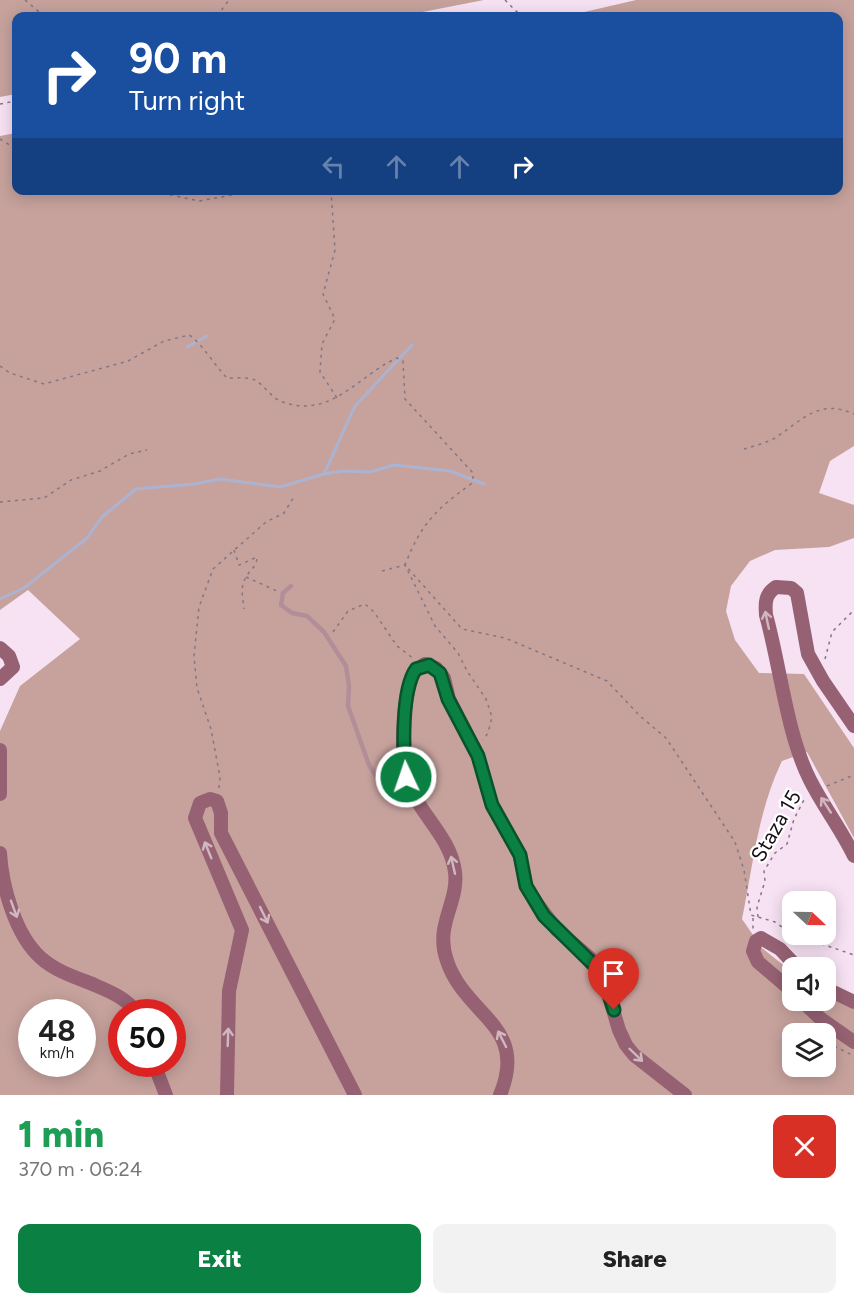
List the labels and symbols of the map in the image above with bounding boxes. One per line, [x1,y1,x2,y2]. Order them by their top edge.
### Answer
one-way arrow [761,611,773,630]
position arrow [374,745,438,809]
street label: Staza 15 [745,786,806,866]
one-way arrow [820,797,832,813]
one-way arrow [202,841,213,860]
one-way arrow [446,856,458,875]
north arrow [782,891,836,945]
one-way arrow [9,900,20,918]
one-way arrow [258,906,270,924]
pin [588,948,639,1010]
speed limit sign: 50 [108,999,186,1077]
one-way arrow [222,1027,233,1047]
one-way arrow [496,1031,507,1049]
one-way arrow [628,1047,643,1062]

